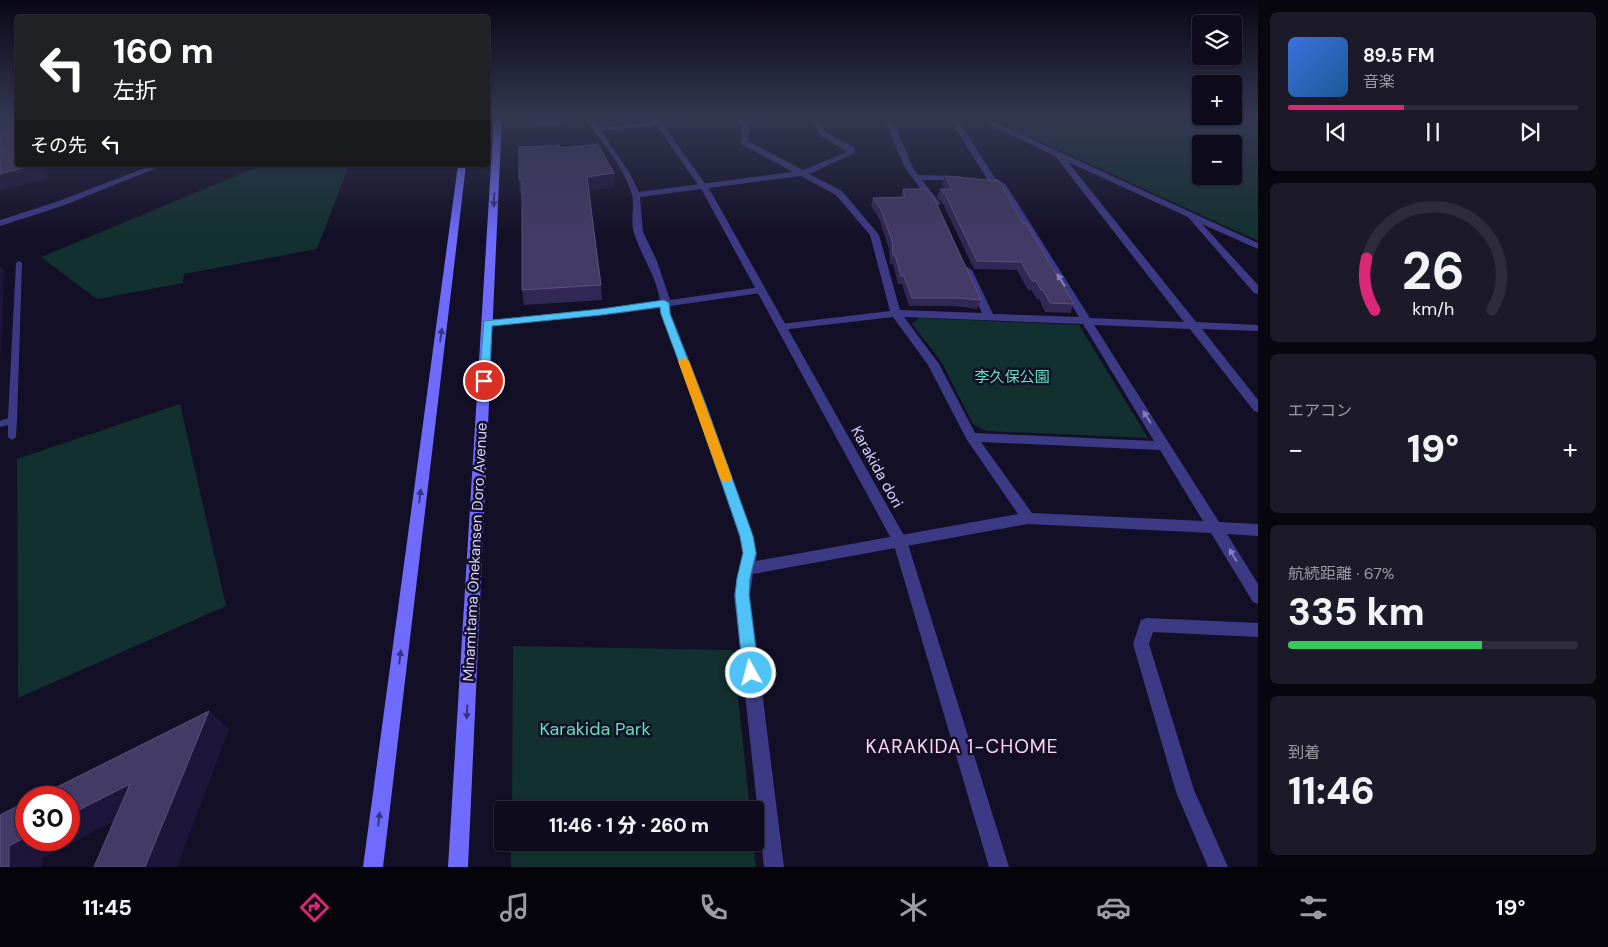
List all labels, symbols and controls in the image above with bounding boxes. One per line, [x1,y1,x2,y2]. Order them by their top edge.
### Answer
map controls [1192,15,1242,185]
button: layers [1192,15,1242,65]
text: 160 m [113,28,214,74]
icon: left [30,35,95,100]
text: 89.5 FM [1363,43,1435,68]
text: 音楽 [1363,71,1395,92]
button: + [1192,75,1242,125]
text: 左折 [113,76,157,105]
icon: previous [1322,118,1350,146]
icon: pause [1419,118,1447,146]
icon: next [1516,118,1544,146]
icon: left [97,130,125,158]
text: その先 [30,133,87,158]
button: − [1192,135,1242,185]
one-way arrow [489,192,497,208]
text: 26 [1402,237,1464,305]
one-way arrow [1056,273,1065,286]
text: km/h [1412,297,1454,321]
one-way arrow [437,327,445,343]
pin [463,360,505,402]
icon: arrive [470,367,498,395]
park label: 李久保公園 [974,367,1050,387]
text: エアコン [1288,400,1352,421]
one-way arrow [1143,411,1152,424]
street label: Minamitama Onekansen Doro Avenue [458,422,492,682]
street label: Karakida dori [846,423,908,511]
text: 19° [1407,424,1459,474]
text: − [1288,431,1303,468]
text: + [1563,431,1578,468]
one-way arrow [416,488,424,504]
one-way arrow [1228,549,1237,562]
text: 航続距離 · 67% [1288,563,1394,584]
text: 335 km [1288,587,1425,637]
position arrow [724,646,776,698]
one-way arrow [396,649,404,665]
one-way arrow [462,704,470,720]
park label: Karakida Park [539,717,651,741]
district label: KARAKIDA 1-CHOME [865,734,1059,759]
text: 到着 [1288,742,1320,763]
text: 11:46 [1288,766,1375,816]
speed limit sign: 30 [15,786,80,851]
one-way arrow [376,810,384,826]
text: 11:46 · 1 分 · 260 m [549,813,709,838]
icon: directions [297,890,332,925]
icon: music [497,890,532,925]
icon: phone [696,890,731,925]
icon: climate [896,890,931,925]
icon: car [1096,890,1131,925]
icon: filters [1296,890,1331,925]
text: 11:45 [82,893,132,922]
text: 19° [1496,893,1526,922]

